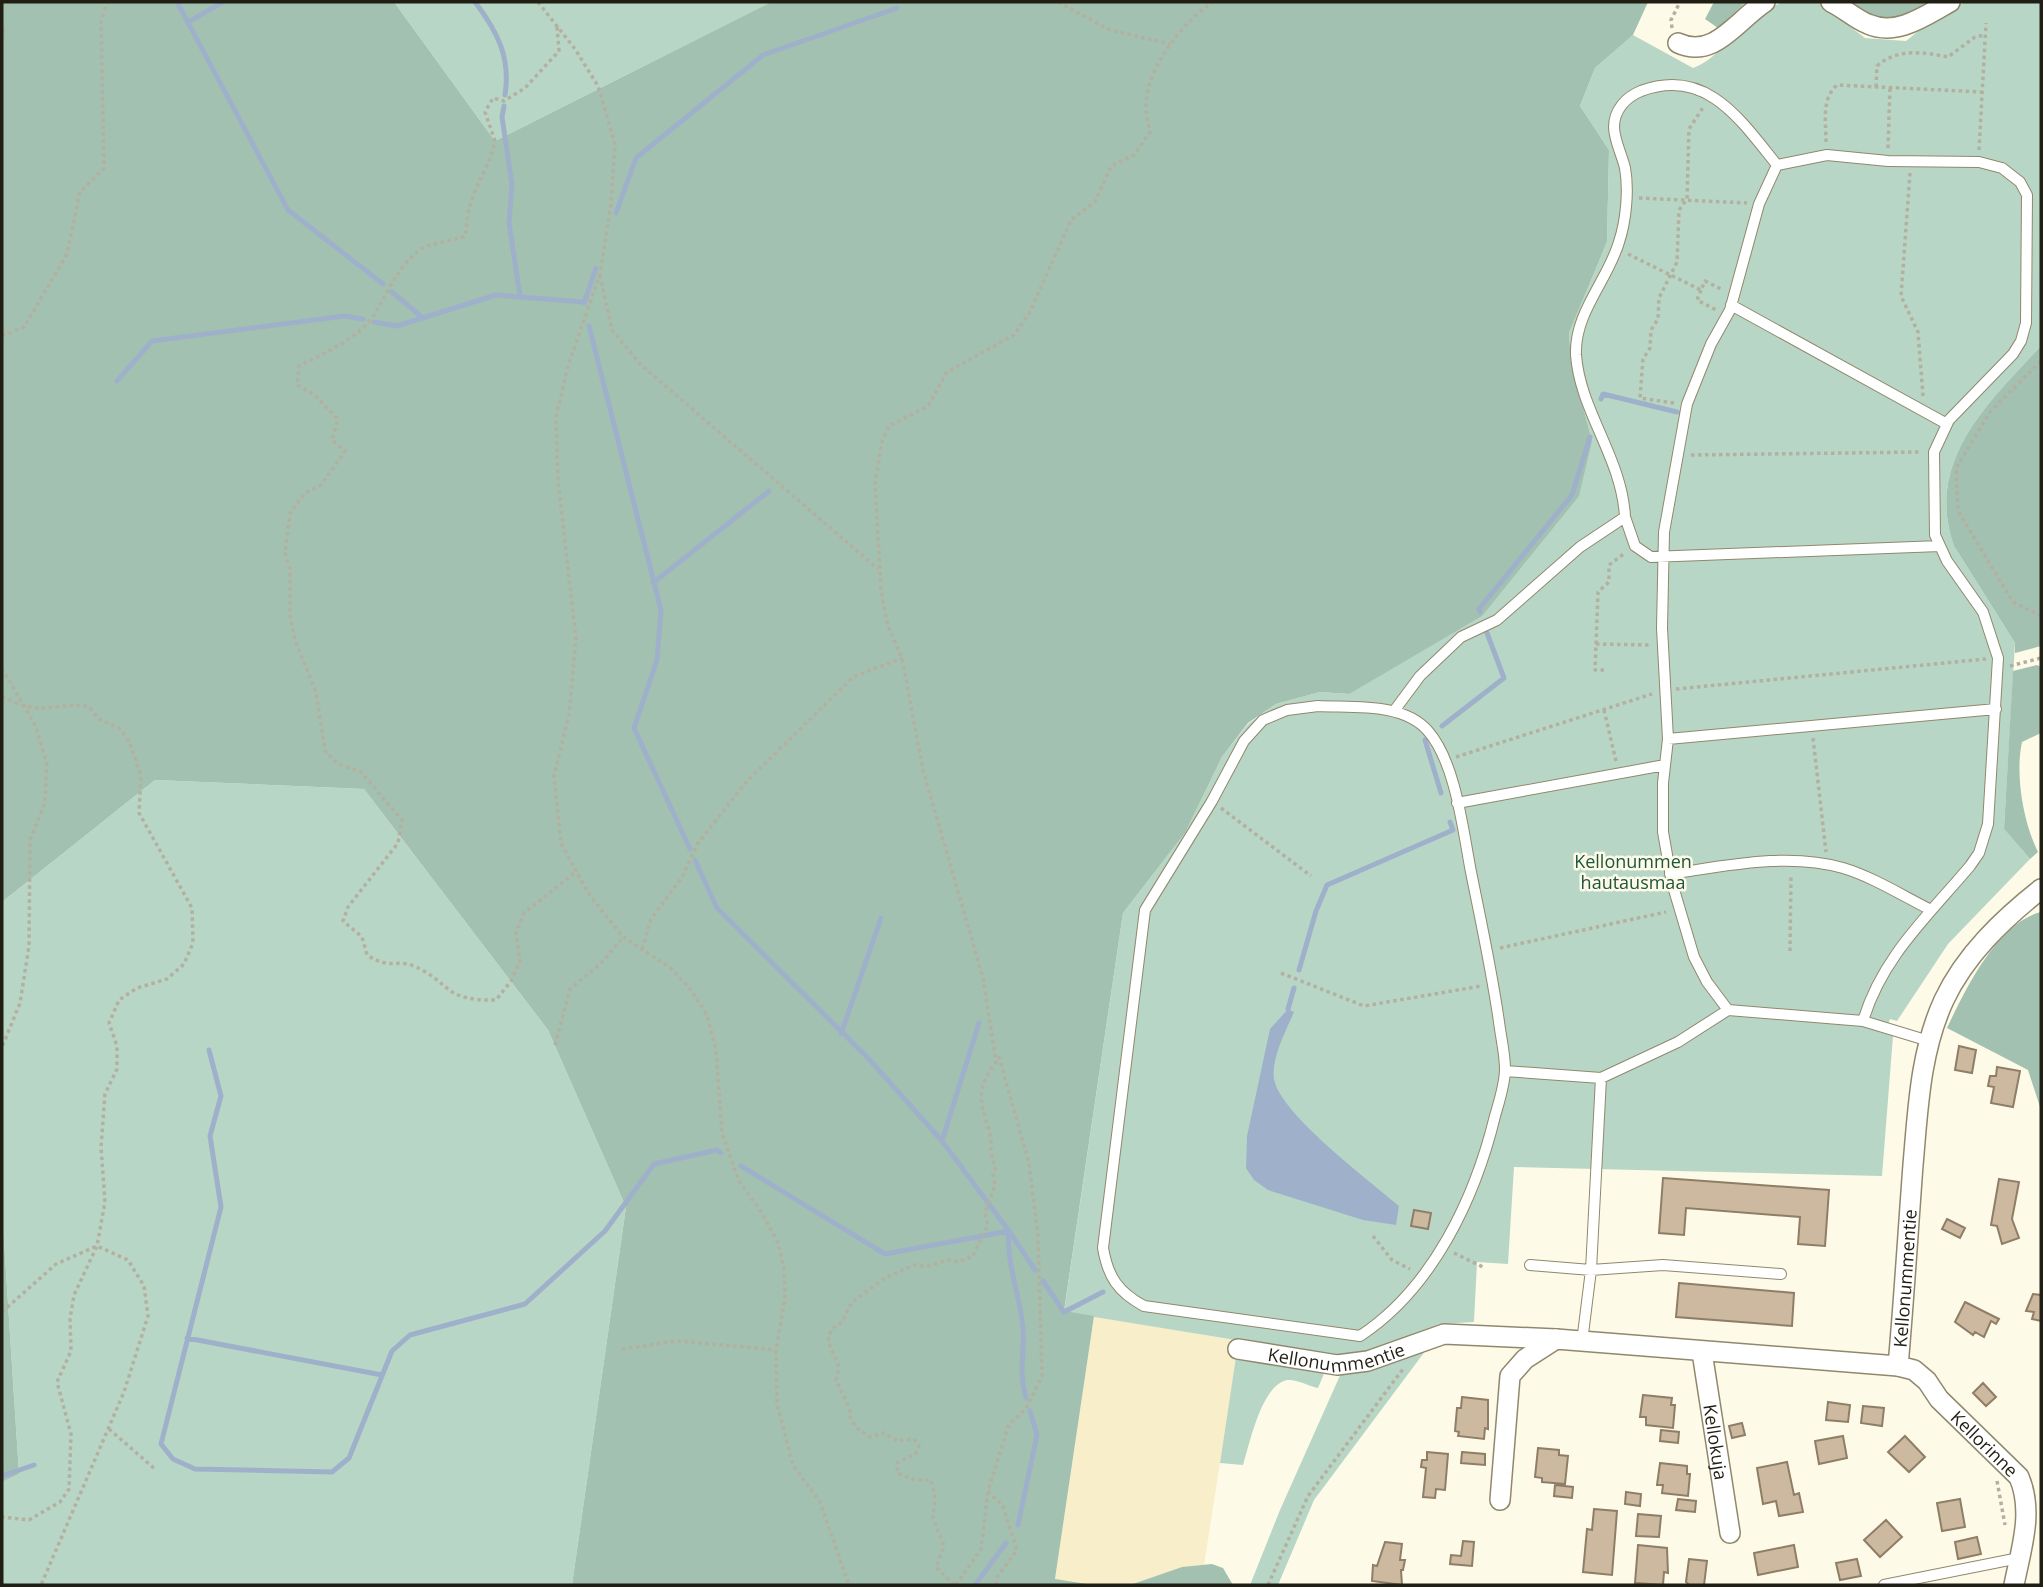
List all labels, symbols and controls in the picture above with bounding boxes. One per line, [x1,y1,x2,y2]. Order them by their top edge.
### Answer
park label: Kellonummen hautausmaa [1574,849,1692,894]
street label: Kellonummentie [1888,1208,1922,1348]
street label: Kellonummentie [1266,1337,1408,1378]
street label: Kellokuja [1698,1402,1734,1481]
street label: Kellorinne [1946,1405,2024,1482]

